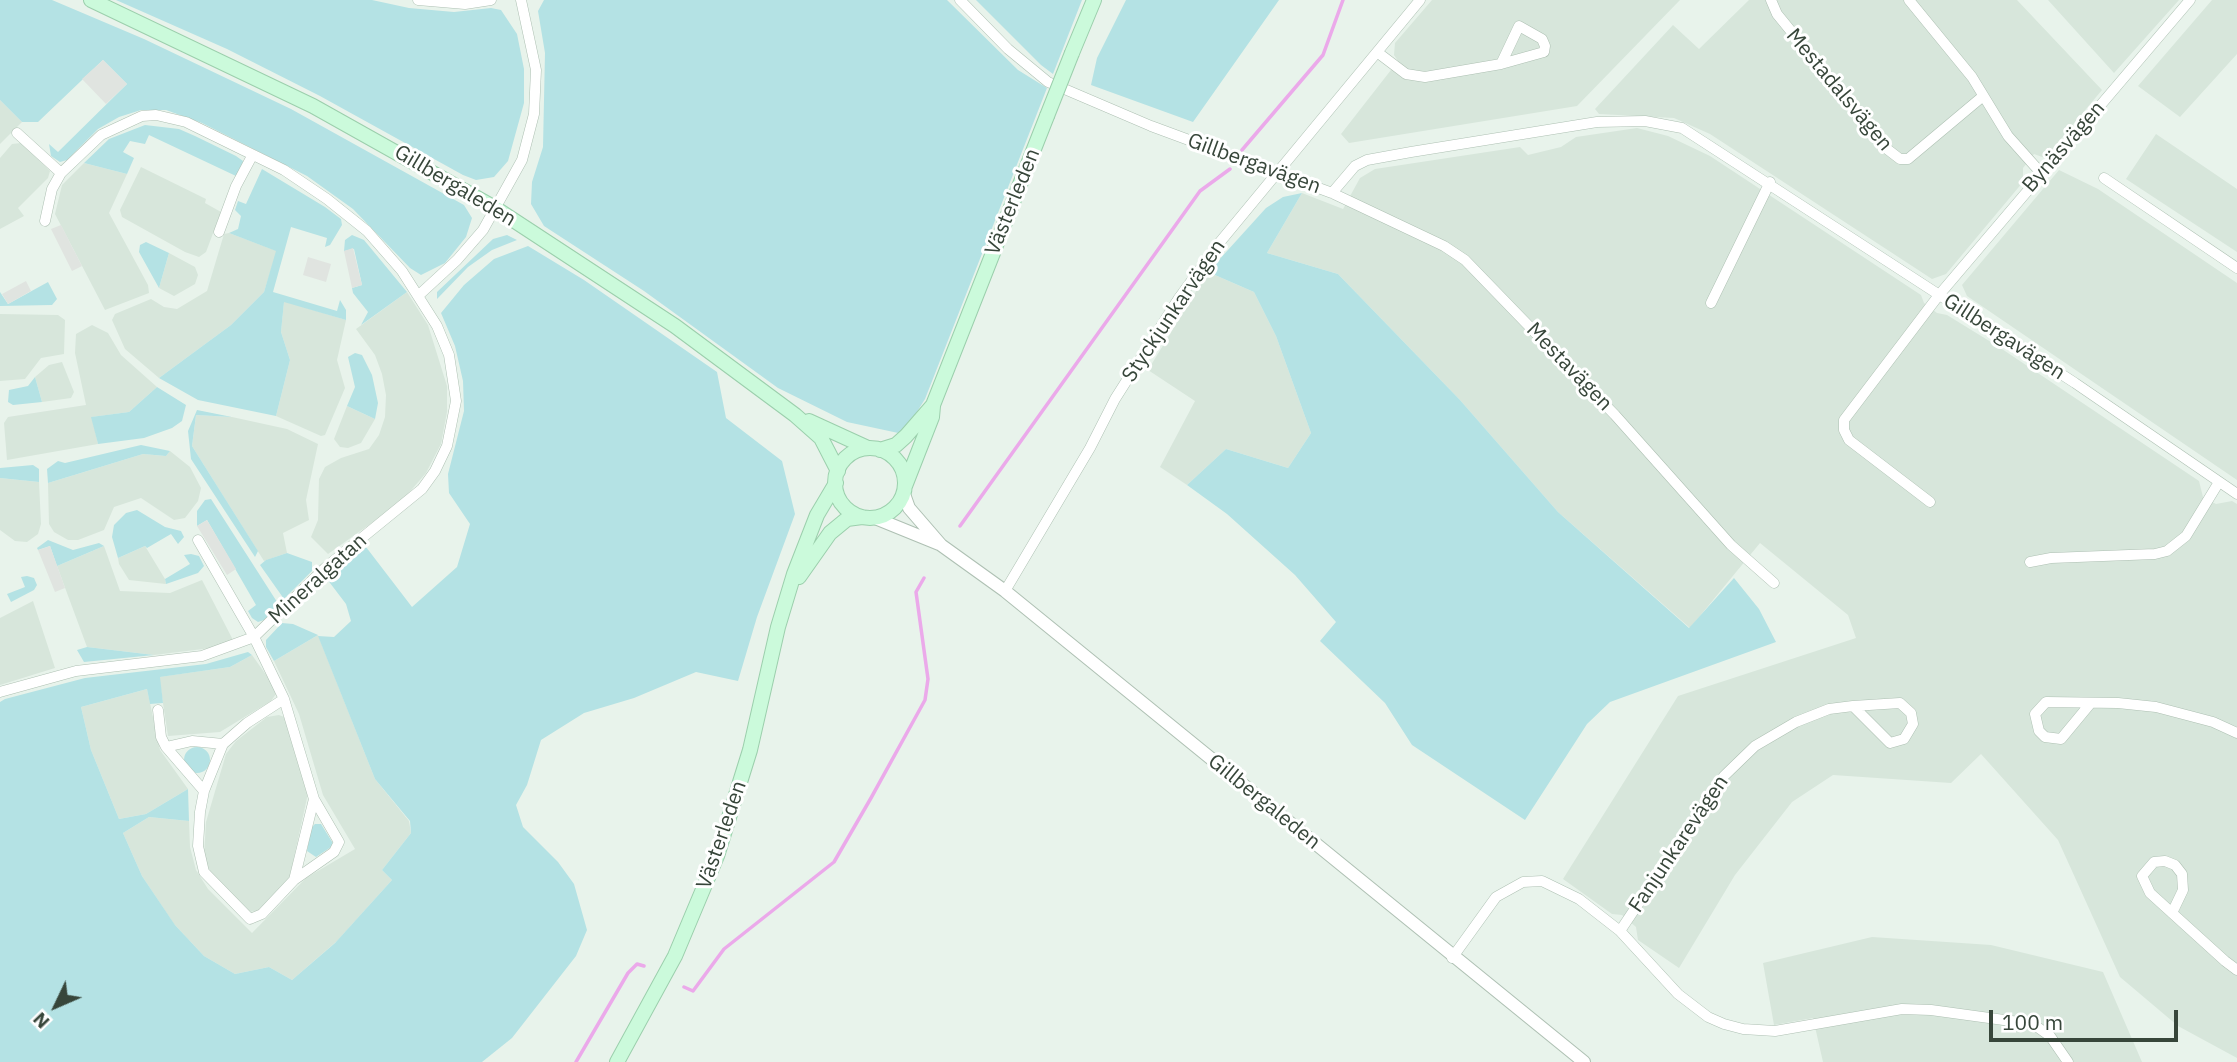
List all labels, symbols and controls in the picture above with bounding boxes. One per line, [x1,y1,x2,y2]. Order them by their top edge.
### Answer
street label: Mestadalsvägen [1780,24,1898,156]
street label: Bynäsvägen [2017,96,2111,198]
street label: Gillbergavägen [1184,128,1324,200]
street label: Gillbergaleden [390,140,520,232]
street label: Västerleden [980,145,1046,259]
street label: Styckjunkarvägen [1117,235,1231,387]
street label: Gillbergavägen [1938,288,2070,386]
street label: Mestavägen [1521,318,1617,416]
street label: Mineralgatan [264,528,372,630]
street label: Gillbergaleden [1203,749,1325,855]
street label: Fanjunkarevägen [1624,771,1734,917]
street label: Västerleden [692,778,752,892]
north arrow [21,971,91,1041]
scale bar [1992,996,2181,1040]
text: N [27,1007,54,1034]
text: 100 m [2002,1008,2063,1036]

